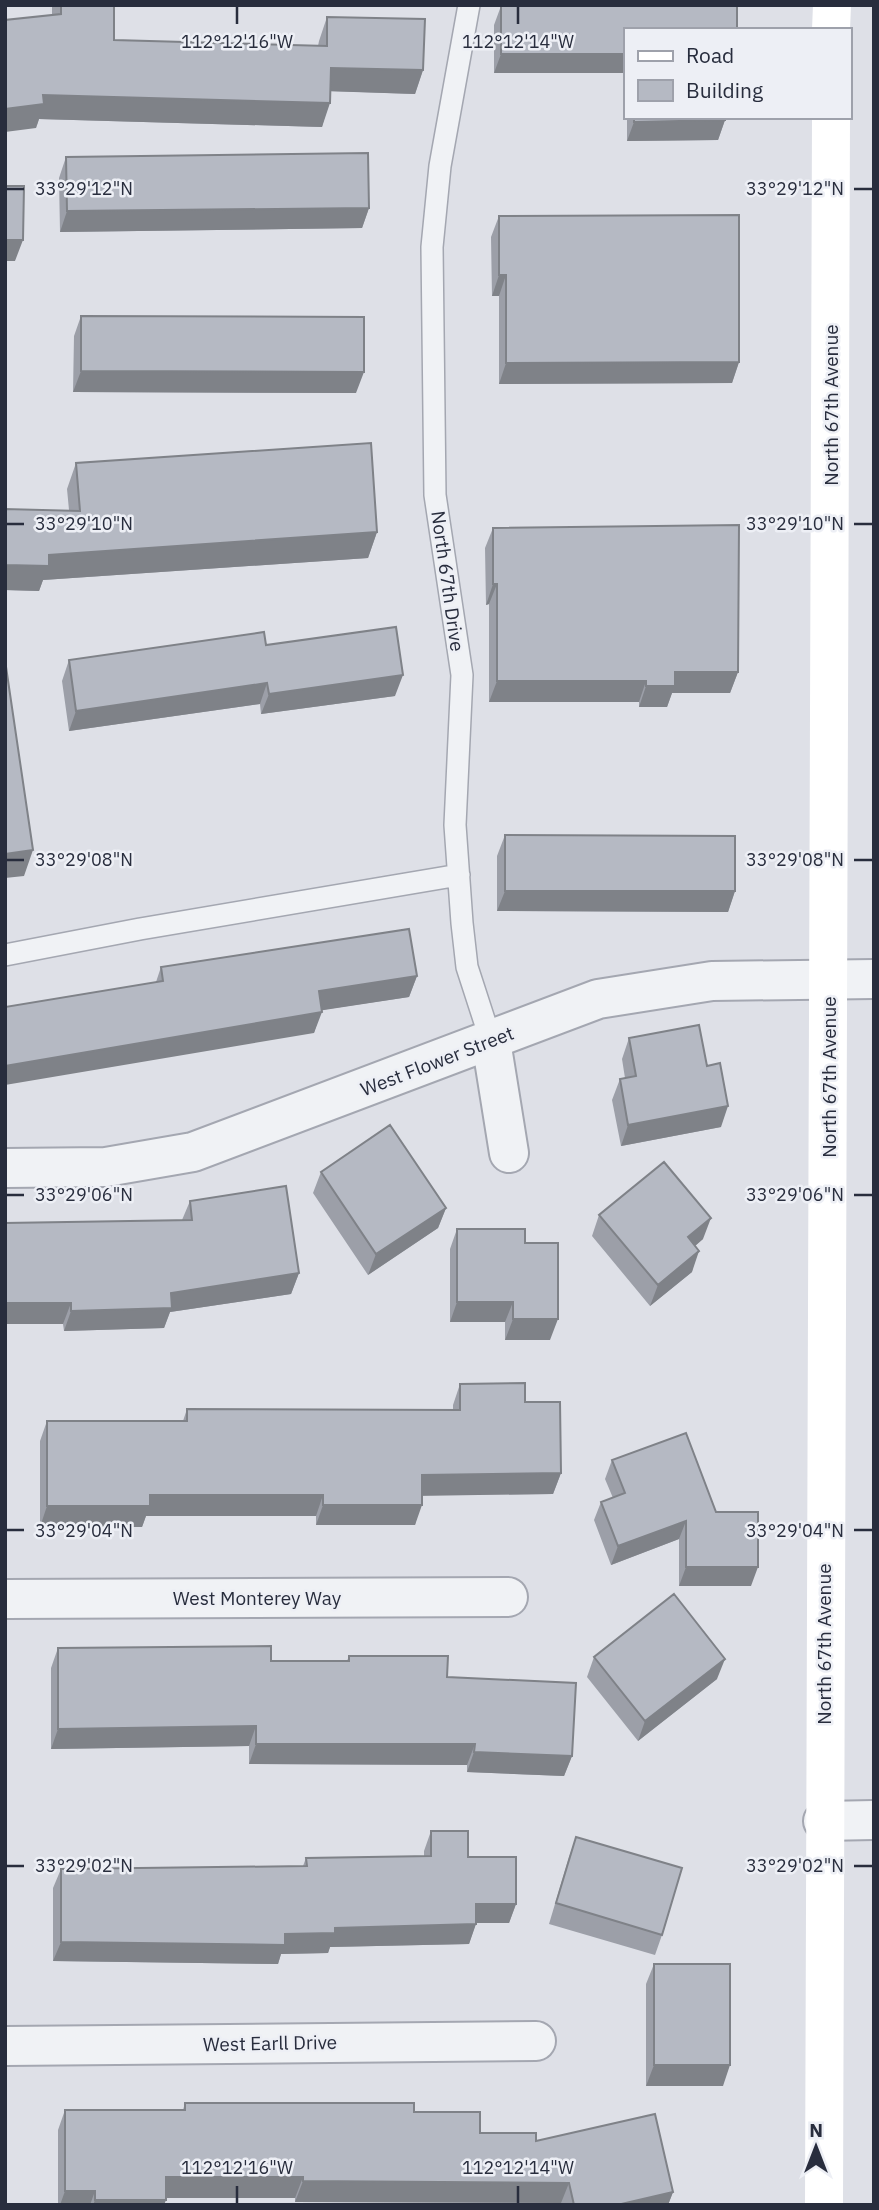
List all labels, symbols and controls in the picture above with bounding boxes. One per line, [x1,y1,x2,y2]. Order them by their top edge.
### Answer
legend [624,28,851,119]
text: 112°12'16"W [181,30,293,53]
text: 112°12'14"W [462,30,574,53]
text: Road [686,41,734,69]
text: Building [686,76,763,104]
text: 33°29'12"N [35,177,133,200]
text: 33°29'12"N [746,177,844,200]
street label: North 67th Avenue [819,324,843,486]
street label: North 67th Drive [426,509,470,653]
text: 33°29'10"N [35,512,133,535]
text: 33°29'10"N [746,512,844,535]
text: 33°29'08"N [35,848,133,871]
text: 33°29'08"N [746,848,844,871]
street label: North 67th Avenue [817,996,841,1158]
street label: West Flower Street [357,1021,517,1101]
text: 33°29'06"N [35,1183,133,1206]
text: 33°29'06"N [746,1183,844,1206]
text: 33°29'04"N [35,1519,133,1542]
text: 33°29'04"N [746,1519,844,1542]
street label: North 67th Avenue [812,1563,836,1725]
street label: West Monterey Way [173,1586,342,1610]
text: 33°29'02"N [35,1854,133,1877]
text: 33°29'02"N [746,1854,844,1877]
street label: West Earll Drive [203,2030,337,2056]
north arrow [781,2112,851,2182]
text: N [809,2118,823,2142]
text: 112°12'16"W [181,2156,293,2179]
text: 112°12'14"W [462,2156,574,2179]

